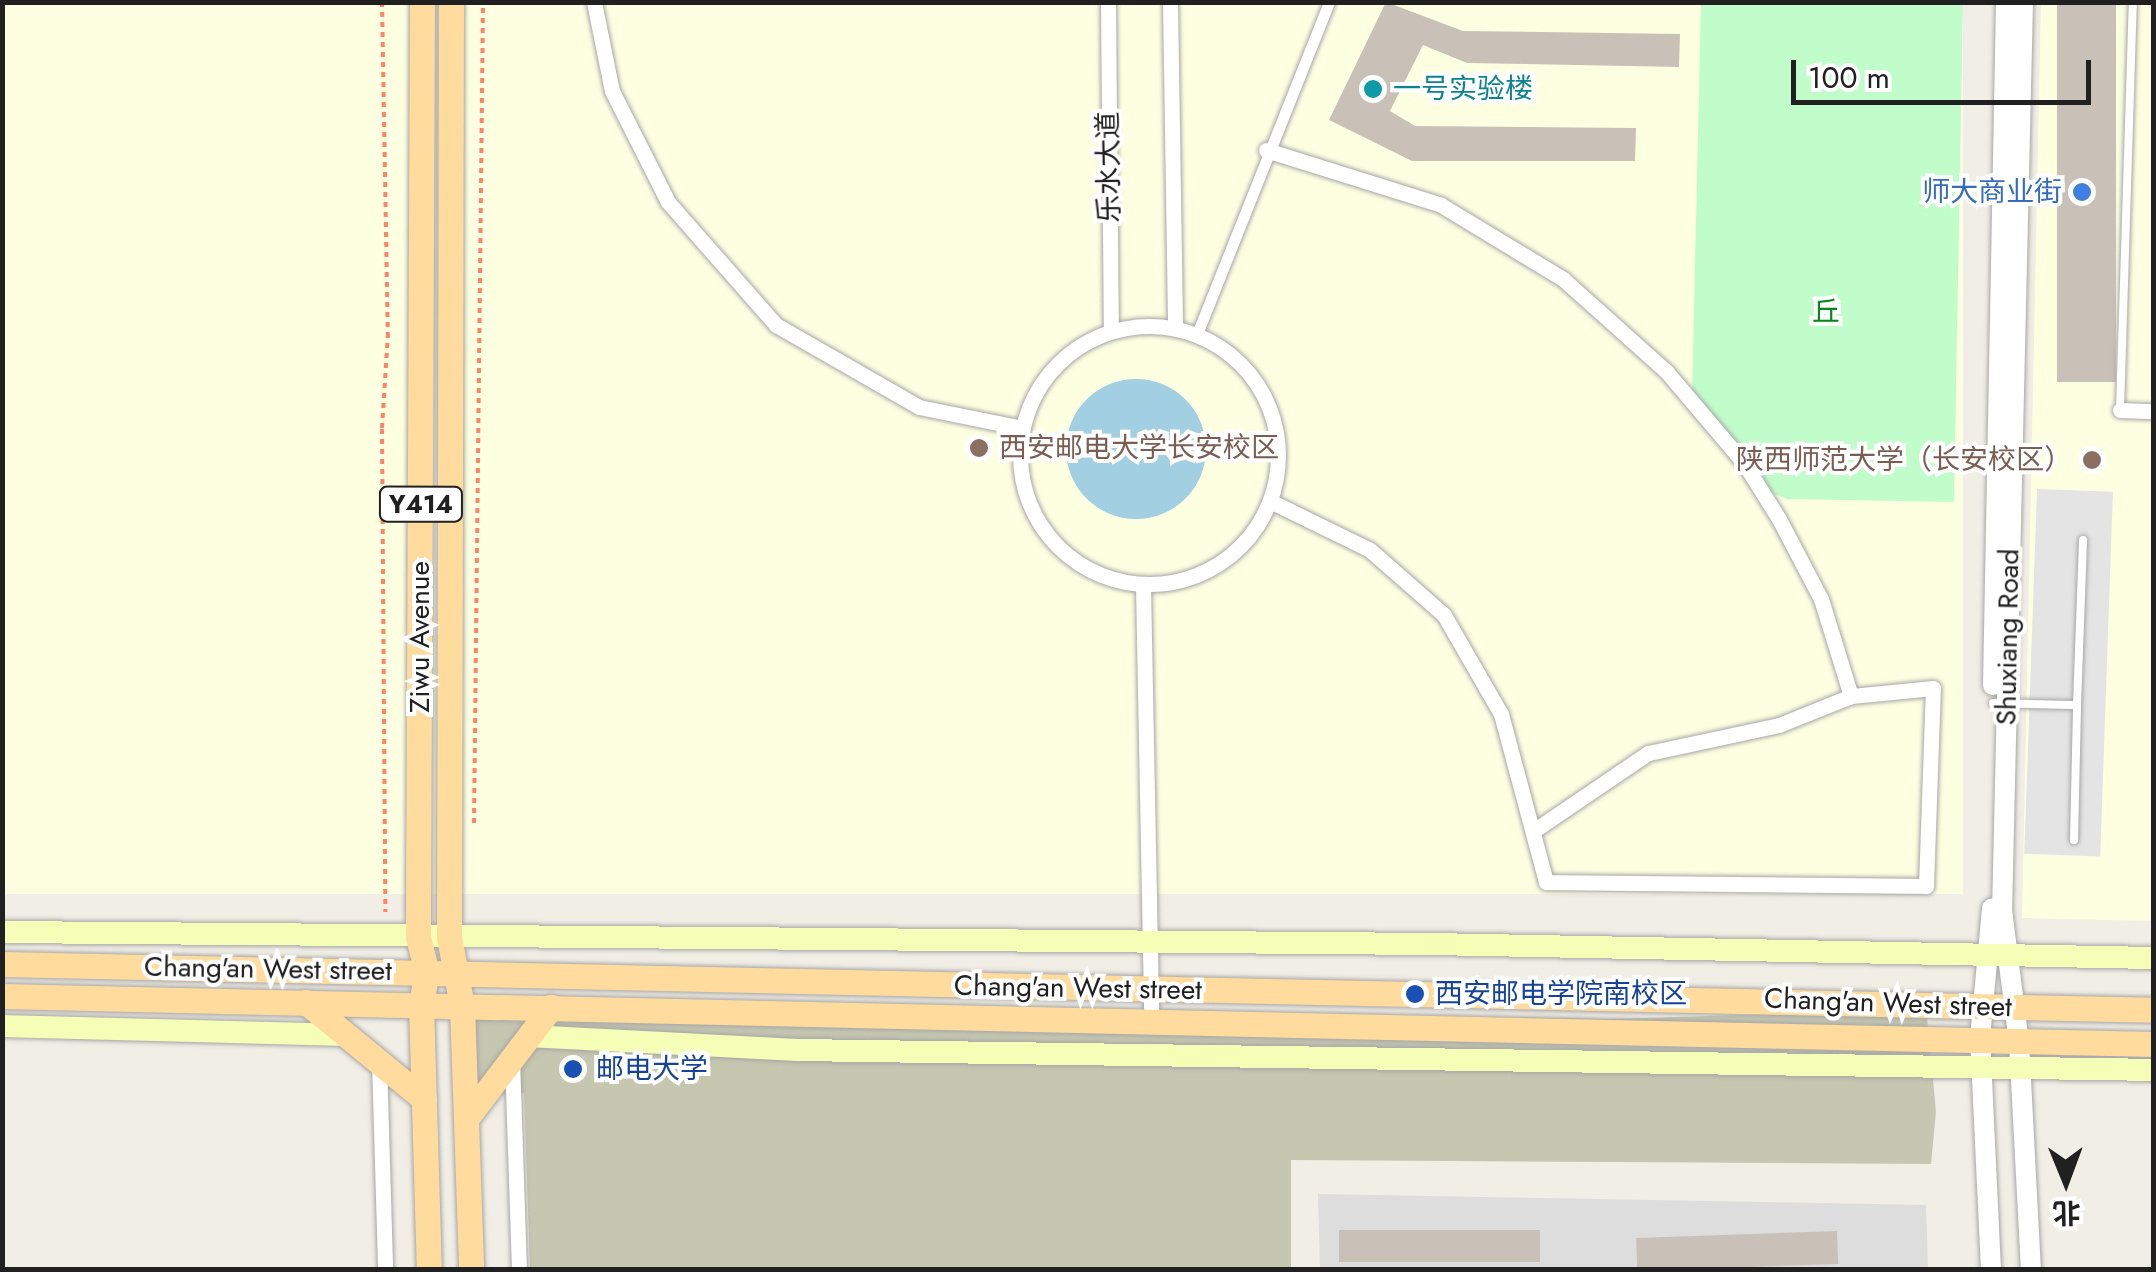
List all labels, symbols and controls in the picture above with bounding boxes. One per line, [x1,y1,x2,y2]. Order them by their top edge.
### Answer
scale bar [1796,40,2096,102]
text: 100 m [1808,56,1890,99]
place label: 一号实验楼 [1393,72,1533,106]
marker: 一号实验楼 [1362,78,1384,100]
street label: 乐水大道 [1091,111,1127,223]
place label: 师大商业街 [1922,175,2062,209]
marker: 师大商业街 [2071,181,2093,203]
park label: 丘 [1812,295,1840,329]
place label: 西安邮电大学长安校区 [999,431,1279,465]
marker: 西安邮电大学长安校区 [968,437,990,459]
place label: 陕西师范大学（长安校区） [1736,443,2072,477]
marker: 陕西师范大学（长安校区） [2081,449,2103,471]
road number: Y414 [378,484,464,524]
street label: Shuxiang Road [1990,548,2026,726]
street label: Ziwu Avenue [403,561,437,713]
street label: Chang'an West street [144,950,392,988]
street label: Chang'an West street [954,969,1202,1007]
place label: 西安邮电学院南校区 [1435,977,1687,1011]
street label: Chang'an West street [1764,982,2012,1024]
marker: 西安邮电学院南校区 [1404,983,1426,1005]
place label: 邮电大学 [596,1052,708,1086]
marker: 邮电大学 [560,1056,586,1082]
north arrow [2016,1132,2116,1232]
text: 北 [2052,1192,2081,1233]

